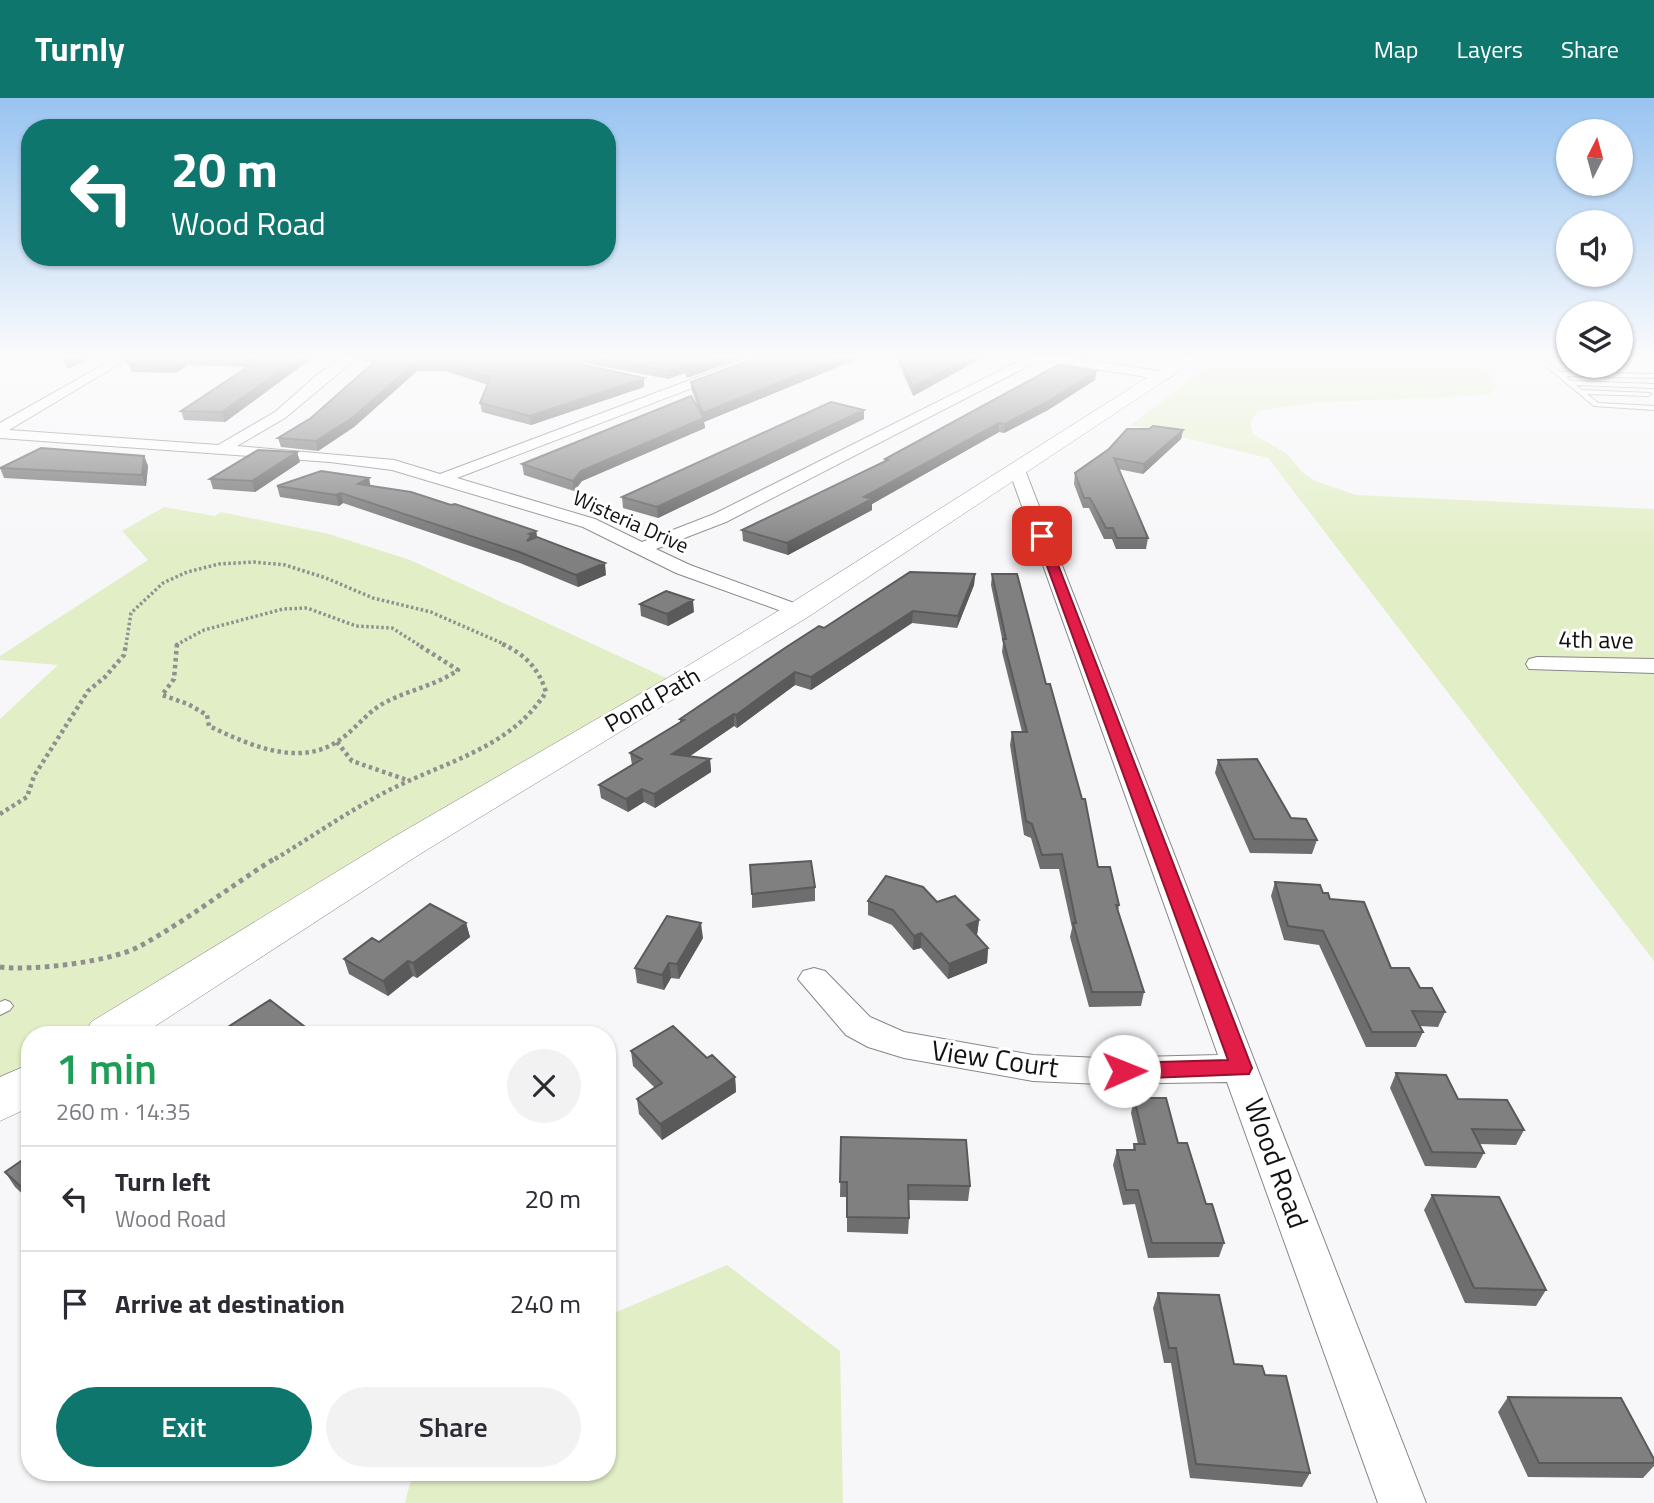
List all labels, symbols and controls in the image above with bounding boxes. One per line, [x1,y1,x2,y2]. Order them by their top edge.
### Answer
text: Turnly [35,24,125,74]
text: Map [1374,31,1419,67]
text: Layers [1457,31,1523,67]
text: Share [1561,31,1619,67]
north arrow [1556,119,1633,196]
map controls [1556,119,1633,378]
text: 20 m [171,131,278,206]
icon: left [56,147,147,238]
text: Wood Road [171,199,326,247]
button: sound [1556,210,1633,287]
button: layers [1556,301,1633,378]
street label: Wisteria Drive [568,481,694,561]
pin [1012,506,1072,566]
icon: arrive [1023,517,1061,555]
street label: 4th ave [1558,620,1634,658]
street label: Pond Path [597,657,707,741]
street label: View Court [929,1028,1062,1088]
position arrow [1087,1034,1161,1108]
text: 1 min [56,1036,157,1100]
button: close [507,1049,581,1123]
street label: Wood Road [1234,1092,1320,1234]
text: 260 m · 14:35 [56,1094,191,1129]
text: Turn left [115,1162,210,1201]
text: 20 m [524,1179,581,1218]
icon: left [56,1180,94,1218]
text: Wood Road [115,1201,226,1236]
text: Arrive at destination [115,1284,345,1323]
text: 240 m [510,1284,581,1323]
icon: arrive [56,1285,94,1323]
button: Exit [56,1387,312,1467]
button: Share [326,1387,581,1467]

